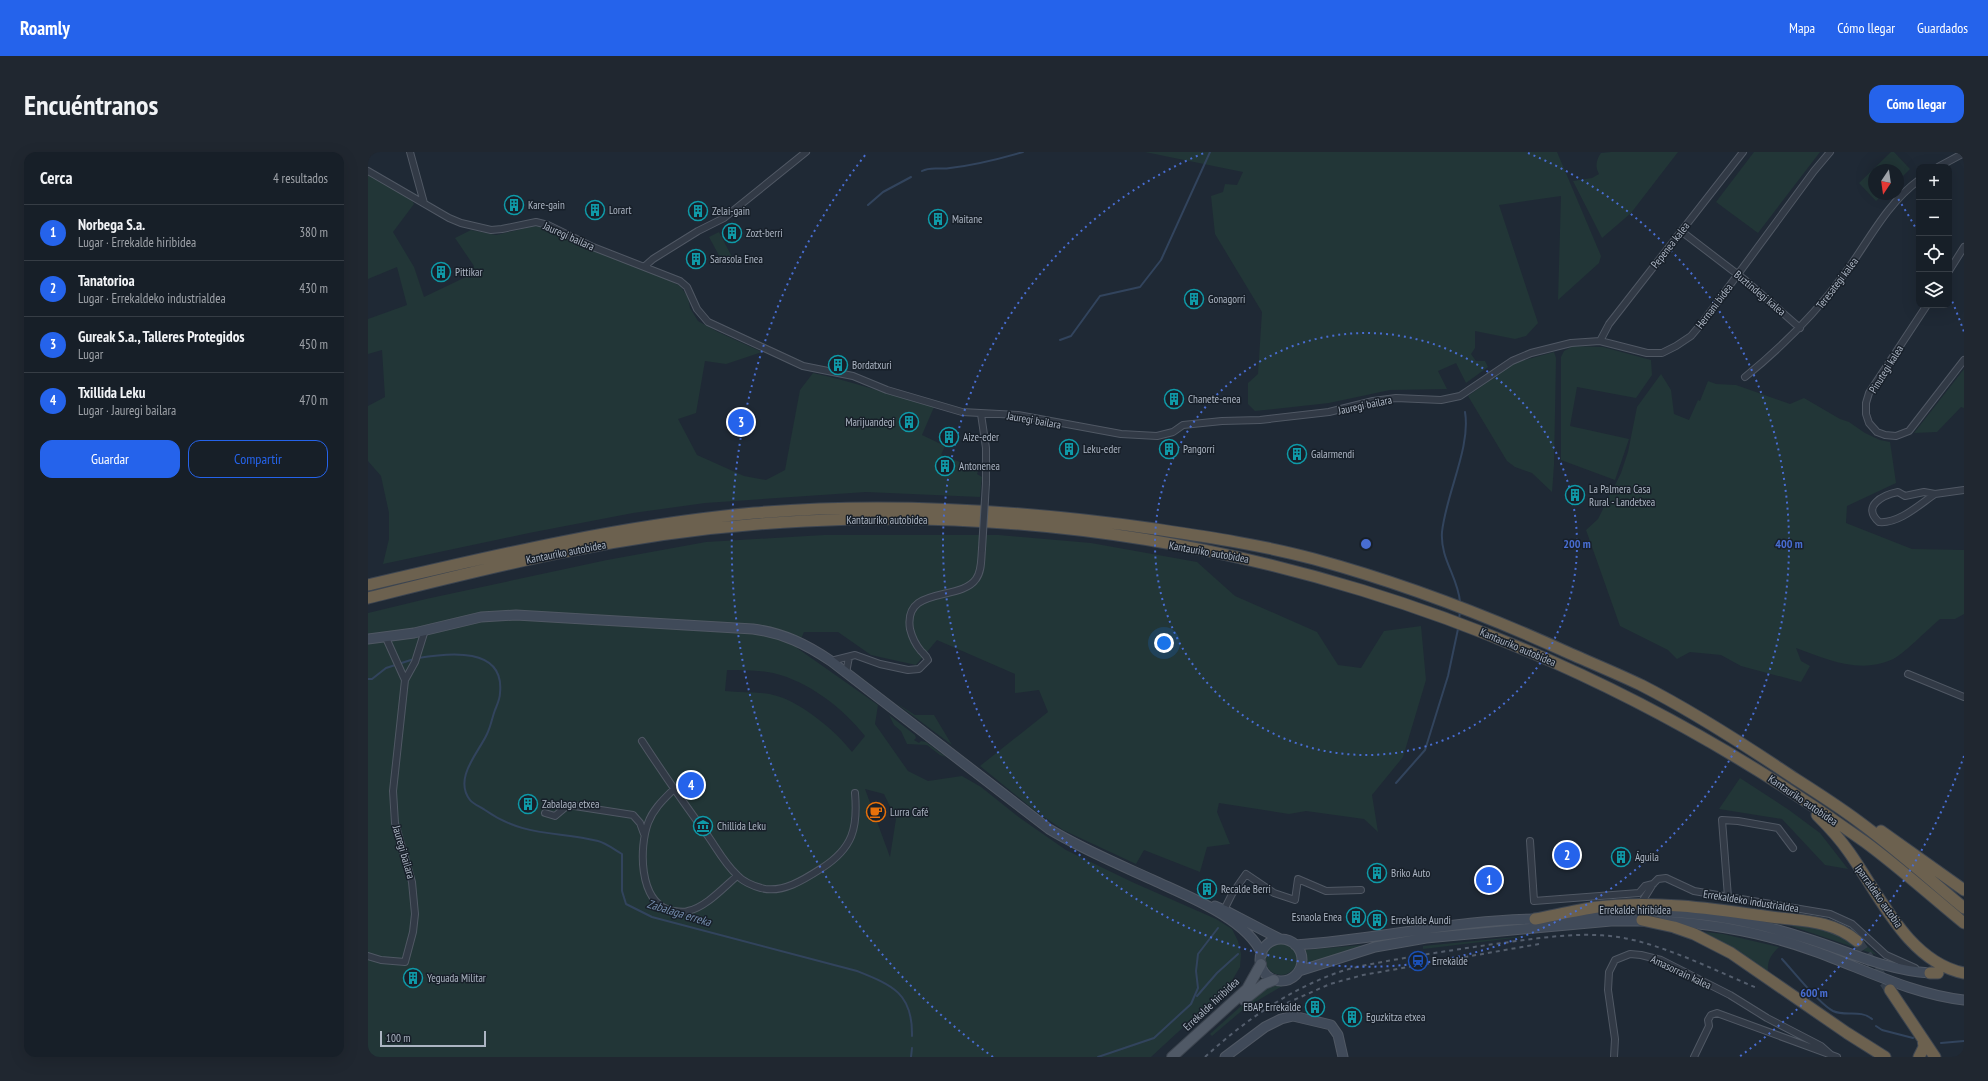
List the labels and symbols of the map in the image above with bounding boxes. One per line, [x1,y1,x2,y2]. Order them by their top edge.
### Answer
north arrow [1868,164,1904,200]
building icon: Kare-gain [503,194,525,216]
place label: Kare-gain [528,198,565,212]
building icon: Lorart [584,199,606,221]
building icon: Zelai-gain [687,200,709,222]
place label: Lorart [609,203,632,217]
place label: Zelai-gain [712,204,750,218]
building icon: Maitane [927,208,949,230]
place label: Maitane [952,212,983,226]
street label: Jauregi bailara [540,218,597,254]
street label: Pepenea kalea [1648,219,1692,271]
building icon: Zozt-berri [721,222,743,244]
place label: Zozt-berri [746,226,783,240]
building icon: Sarasola Enea [685,248,707,270]
place label: Sarasola Enea [710,252,763,266]
street label: Teresategi kalea [1813,254,1861,312]
building icon: Pittikar [430,261,452,283]
place label: Pittikar [455,265,482,279]
street label: Buztindegi kalea [1731,267,1789,319]
street label: Hernani bidea [1692,281,1736,331]
building icon: Gonagorri [1183,288,1205,310]
place label: Gonagorri [1208,292,1245,306]
street label: Pinutegi kalea [1866,342,1906,396]
building icon: Bordatxuri [827,354,849,376]
place label: Bordatxuri [852,358,892,372]
building icon: Chanete-enea [1163,388,1185,410]
place label: Chanete-enea [1188,392,1241,406]
street label: Jauregi bailara [1336,392,1393,418]
pin: 3 [728,407,754,437]
street label: Jauregi bailara [1005,408,1062,432]
building icon: Marijuandegi [898,411,920,433]
place label: Marijuandegi [845,415,895,429]
building icon: Aize-eder [938,426,960,448]
place label: Aize-eder [963,430,999,444]
building icon: Leku-eder [1058,438,1080,460]
building icon: Pangorri [1158,438,1180,460]
place label: Leku-eder [1083,442,1121,456]
place label: Pangorri [1183,442,1215,456]
building icon: Galarmendi [1286,443,1308,465]
place label: Galarmendi [1311,447,1354,461]
building icon: Antonenea [934,455,956,477]
place label: Antonenea [959,459,1000,473]
place label: La Palmera Casa Rural - Landetxea [1589,482,1655,509]
building icon: La Palmera Casa Rural - Landetxea [1564,484,1586,506]
street label: Kantauriko autobidea [847,513,928,527]
text: 200 m [1563,536,1591,551]
text: 400 m [1775,536,1803,551]
street label: Kantauriko autobidea [525,537,607,567]
centre of rings [1359,537,1373,551]
street label: Kantauriko autobidea [1168,538,1250,566]
street label: Kantauriko autobidea [1478,625,1558,669]
your location [1154,633,1174,653]
pin: 4 [678,770,704,800]
street label: Kantauriko autobidea [1766,772,1840,828]
building icon: Zabalaga etxea [517,793,539,815]
place label: Zabalaga etxea [542,797,599,811]
cafe icon: Lurra Café [865,801,887,823]
place label: Lurra Café [890,805,929,819]
museum icon: Chillida Leku [692,815,714,837]
place label: Chillida Leku [717,819,766,833]
street label: Jauregi bailara [389,823,418,880]
pin: 2 [1554,840,1580,870]
building icon: Águila [1610,846,1632,868]
place label: Águila [1635,850,1659,864]
building icon: Briko Auto [1366,862,1388,884]
street label: Iparraldeko autobia [1852,862,1906,930]
pin: 1 [1476,865,1502,895]
place label: Briko Auto [1391,866,1430,880]
building icon: Recalde Berri [1196,878,1218,900]
place label: Recalde Berri [1221,882,1271,896]
street label: Errekaldeko industrialdea [1702,887,1800,915]
water label: Zabalaga erreka [645,896,714,930]
street label: Errekalde hiribidea [1599,903,1671,917]
building icon: Esnaola Enea [1345,906,1367,928]
building icon: Errekalde Aundi [1366,909,1388,931]
place label: Esnaola Enea [1292,910,1342,924]
place label: Errekalde Aundi [1391,913,1451,927]
station icon: Errekalde [1407,950,1429,972]
street label: Amasorrain kalea [1648,952,1714,992]
place label: Errekalde [1432,954,1468,968]
building icon: Yeguada Militar [402,967,424,989]
place label: Yeguada Militar [427,971,486,985]
street label: Errekalde hiribidea [1180,974,1242,1034]
text: 600 m [1800,985,1828,1000]
building icon: EBAP Errekalde [1304,996,1326,1018]
place label: EBAP Errekalde [1243,1000,1301,1014]
building icon: Eguzkitza etxea [1341,1006,1363,1028]
place label: Eguzkitza etxea [1366,1010,1425,1024]
scale bar [380,1029,486,1048]

